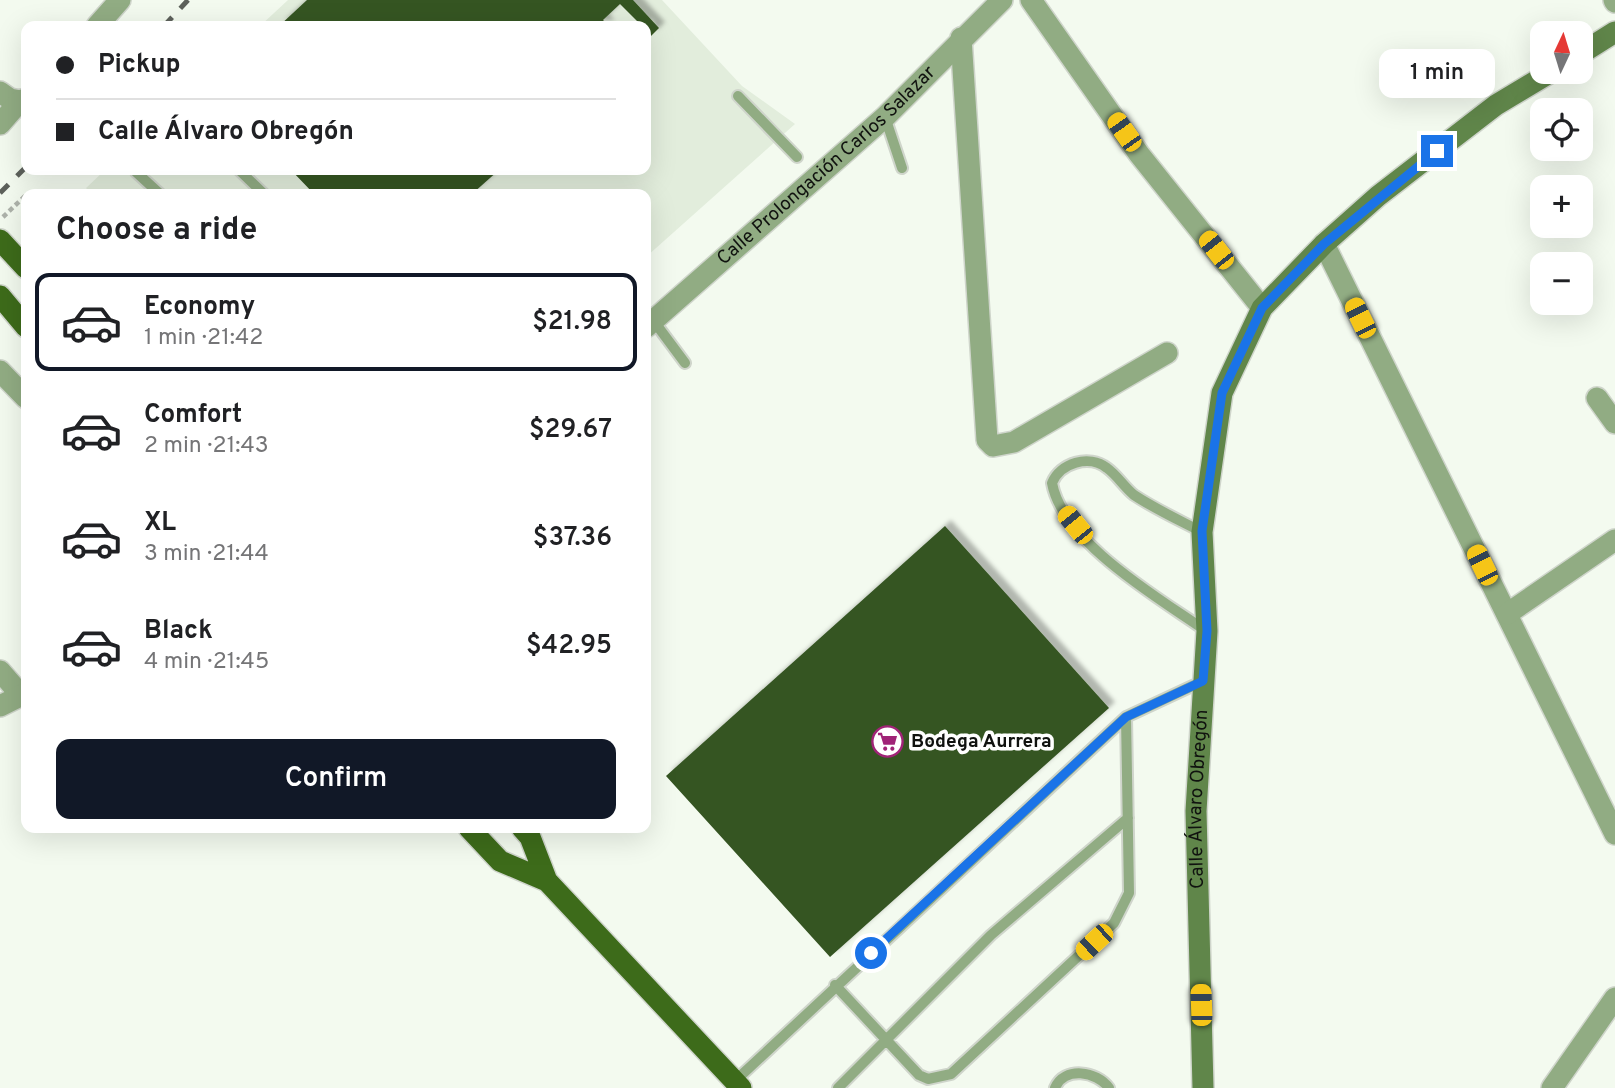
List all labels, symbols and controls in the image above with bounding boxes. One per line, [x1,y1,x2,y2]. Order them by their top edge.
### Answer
north arrow [1530,21,1592,84]
map controls [1530,21,1593,315]
text: Pickup [98,49,181,82]
callout: 1 min [1379,50,1495,99]
text: 1 min [1410,59,1464,88]
street label: Calle Prolongación Carlos Salazar [712,61,941,271]
button: locate [1530,98,1593,161]
car [1104,109,1145,155]
text: Calle Álvaro Obregón [98,116,354,149]
route end [1421,135,1453,167]
button: + [1530,175,1593,238]
text: Choose a ride [56,211,257,251]
car [1195,227,1238,273]
button: − [1530,252,1593,315]
icon: car [60,291,123,354]
text: Economy [144,291,255,324]
car [1342,295,1379,341]
text: $21.98 [532,306,612,339]
text: 1 min · 21:42 [144,324,263,353]
icon: car [60,399,123,462]
text: Comfort [144,399,242,432]
text: $29.67 [529,414,612,447]
text: 2 min · 21:43 [144,432,269,461]
car [1054,502,1097,548]
icon: car [60,507,123,570]
text: XL [144,507,176,540]
text: $37.36 [533,522,612,555]
text: 3 min · 21:44 [144,540,269,569]
car [1464,542,1501,588]
icon: car [60,615,123,678]
text: Black [144,615,213,648]
text: $42.95 [526,630,612,663]
text: 4 min · 21:45 [144,648,269,677]
street label: Calle Álvaro Obregón [1183,709,1214,889]
supermarket icon: Bodega Aurrera [871,725,905,759]
place label: Bodega Aurrera [911,730,1052,754]
button: Confirm [56,739,616,819]
car [1072,920,1117,964]
route start [855,937,887,969]
car [1190,984,1213,1026]

